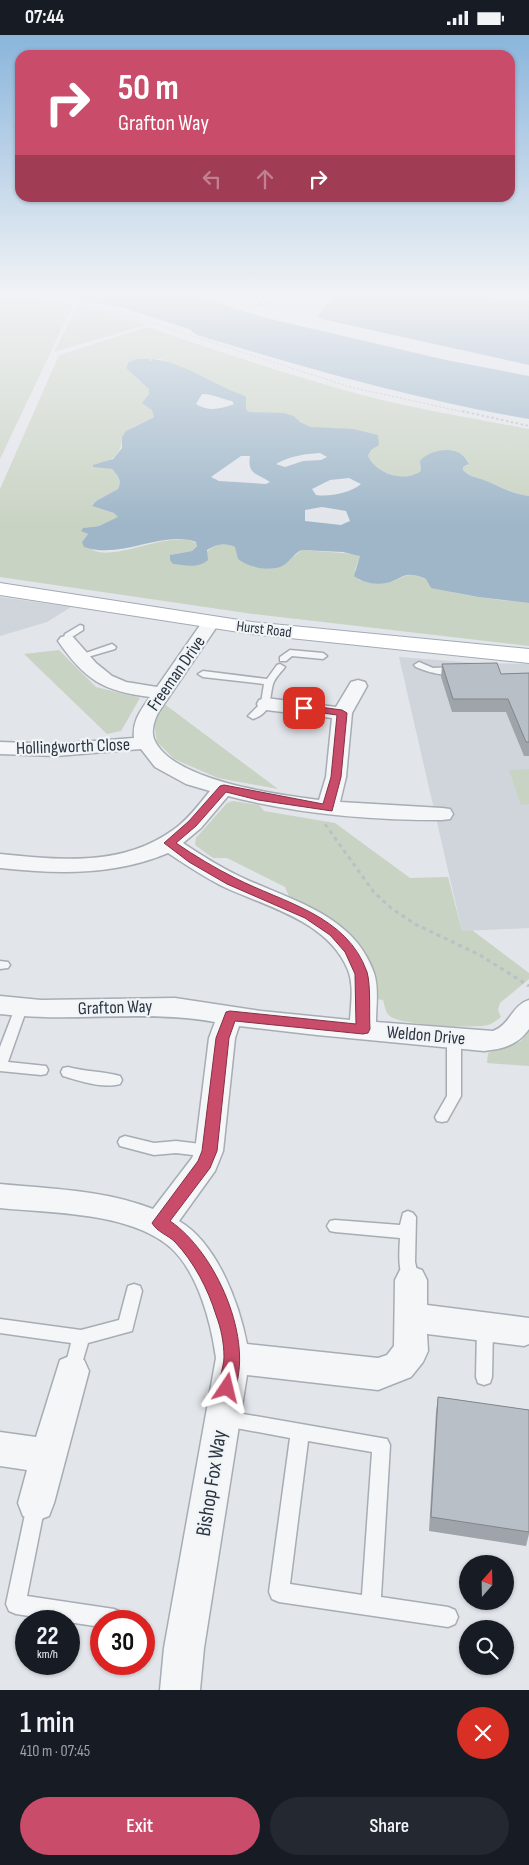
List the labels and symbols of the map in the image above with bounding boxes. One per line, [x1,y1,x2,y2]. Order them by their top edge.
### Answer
street label: Hurst Road [235,617,293,642]
street label: Freeman Drive [143,632,210,715]
pin [283,687,325,729]
street label: Hollingworth Close [16,734,130,759]
street label: Grafton Way [77,996,153,1019]
street label: Weldon Drive [386,1022,466,1049]
position arrow [200,1361,252,1413]
street label: Bishop Fox Way [191,1428,232,1538]
north arrow [459,1555,514,1610]
speed limit sign: 30 [90,1610,155,1675]

